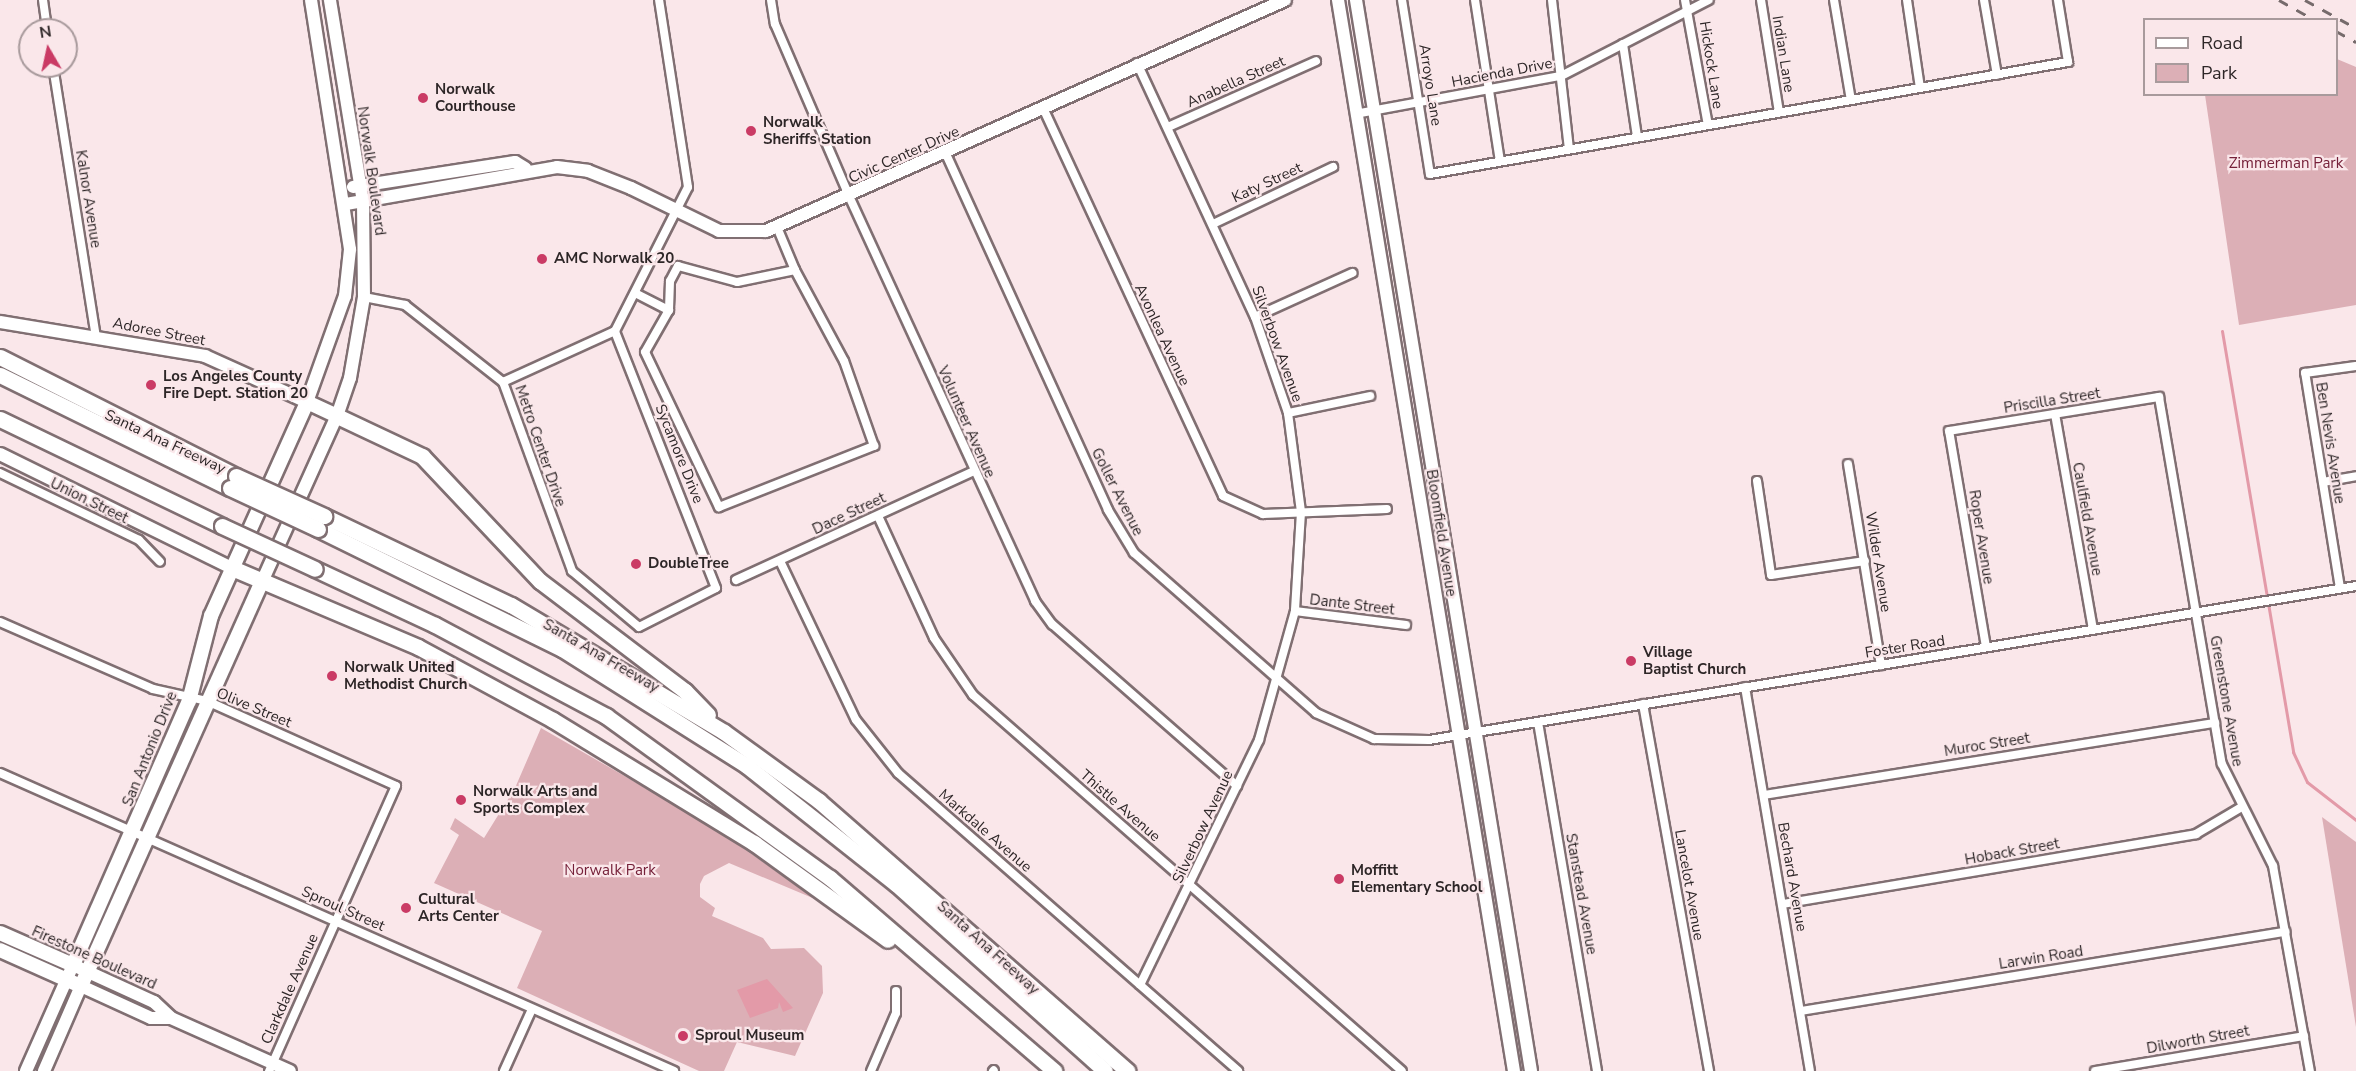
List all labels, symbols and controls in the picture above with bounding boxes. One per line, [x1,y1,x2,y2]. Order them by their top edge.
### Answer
street label: Indian Lane [1768,14,1798,94]
north arrow [18,18,78,78]
legend [2143,18,2338,96]
text: N [38,20,53,44]
street label: Hickock Lane [1695,20,1727,110]
text: Road [2201,31,2243,55]
street label: Arroyo Lane [1415,43,1445,127]
street label: Anabella Street [1184,52,1288,112]
street label: Hacienda Drive [1450,54,1554,92]
text: Park [2201,61,2237,85]
place label: Norwalk Courthouse [435,80,516,115]
marker: Norwalk Courthouse [416,91,430,105]
street label: Norwalk Boulevard [353,105,389,237]
place label: Norwalk Sheriffs Station [763,113,871,148]
street label: Civic Center Drive [846,122,962,188]
marker: Norwalk Sheriffs Station [744,124,758,138]
street label: Kalnor Avenue [71,149,105,249]
park label: Zimmerman Park [2229,155,2343,173]
street label: Katy Street [1229,159,1305,207]
place label: AMC Norwalk 20 [554,250,674,268]
marker: AMC Norwalk 20 [535,252,549,266]
street label: Avonlea Avenue [1131,281,1193,389]
street label: Silverbow Avenue [1248,283,1306,405]
street label: Adoree Street [111,314,207,350]
street label: Volunteer Avenue [933,363,999,481]
place label: Los Angeles County Fire Dept. Station 20 [163,367,308,402]
marker: Los Angeles County Fire Dept. Station 20 [144,378,158,392]
street label: Ben Nevis Avenue [2312,381,2348,505]
street label: Metro Center Drive [511,383,569,509]
street label: Priscilla Street [2002,384,2102,418]
street label: Sycamore Drive [651,402,707,506]
street label: Santa Ana Freeway [102,406,228,478]
street label: Goller Avenue [1087,445,1147,539]
street label: Caulfield Avenue [2068,461,2106,577]
street label: Bloomfield Avenue [1422,468,1460,598]
street label: Union Street [47,474,131,528]
street label: Dace Street [810,489,888,539]
street label: Roper Avenue [1965,489,1997,585]
street label: Wilder Avenue [1861,511,1895,613]
place label: DoubleTree [648,555,729,573]
marker: DoubleTree [629,557,643,571]
street label: Dante Street [1308,591,1396,619]
street label: Santa Ana Freeway [540,615,662,697]
street label: Foster Road [1864,632,1946,662]
street label: Greenstone Avenue [2206,634,2246,768]
place label: Village Baptist Church [1643,643,1746,678]
marker: Village Baptist Church [1624,654,1638,668]
place label: Norwalk United Methodist Church [344,658,467,693]
marker: Norwalk United Methodist Church [325,669,339,683]
street label: Olive Street [214,684,294,732]
street label: San Antonio Drive [119,689,181,809]
street label: Muroc Street [1943,729,2031,761]
street label: Thistle Avenue [1076,766,1164,846]
street label: Silverbow Avenue [1169,768,1237,886]
place label: Norwalk Arts and Sports Complex [473,782,597,817]
street label: Markdale Avenue [935,786,1035,876]
marker: Norwalk Arts and Sports Complex [454,793,468,807]
street label: Bechard Avenue [1774,821,1810,933]
street label: Lancelot Avenue [1670,828,1708,942]
street label: Stanstead Avenue [1561,832,1601,956]
street label: Hoback Street [1963,835,2061,869]
place label: Moffitt Elementary School [1351,861,1482,896]
park label: Norwalk Park [564,862,656,880]
marker: Moffitt Elementary School [1332,872,1346,886]
street label: Sproul Street [299,883,387,935]
place label: Cultural Arts Center [418,890,499,925]
street label: Santa Ana Freeway [933,897,1043,999]
marker: Cultural Arts Center [399,901,413,915]
street label: Firestone Boulevard [29,922,159,994]
street label: Clarkdale Avenue [258,931,322,1047]
street label: Larwin Road [1997,942,2085,974]
street label: Dilworth Street [2145,1022,2251,1058]
place label: Sproul Museum [695,1027,804,1045]
marker: Sproul Museum [676,1029,690,1043]

